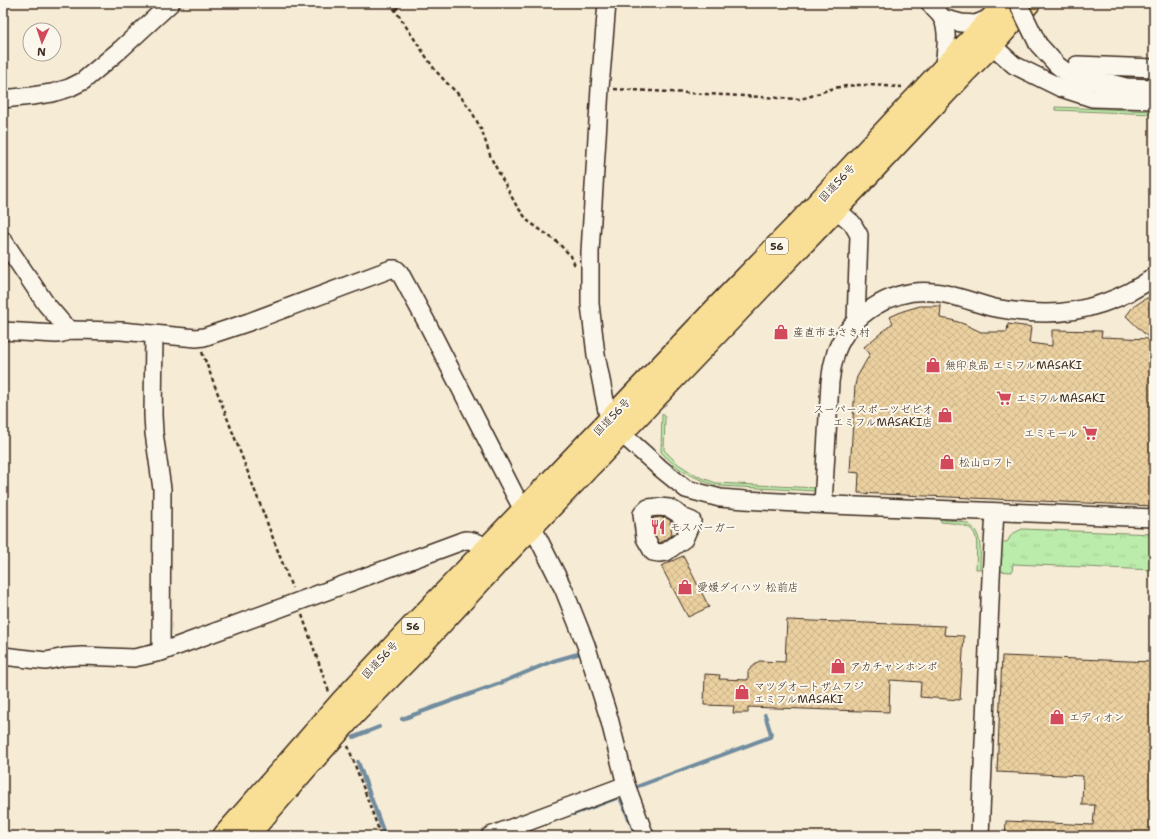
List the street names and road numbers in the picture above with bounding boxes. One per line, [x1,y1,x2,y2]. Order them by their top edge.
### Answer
street label: 国道56号 [815,161,859,205]
road number: 56 [766,238,788,254]
street label: 国道56号 [590,395,634,439]
road number: 56 [402,618,424,634]
street label: 国道56号 [358,638,402,682]

